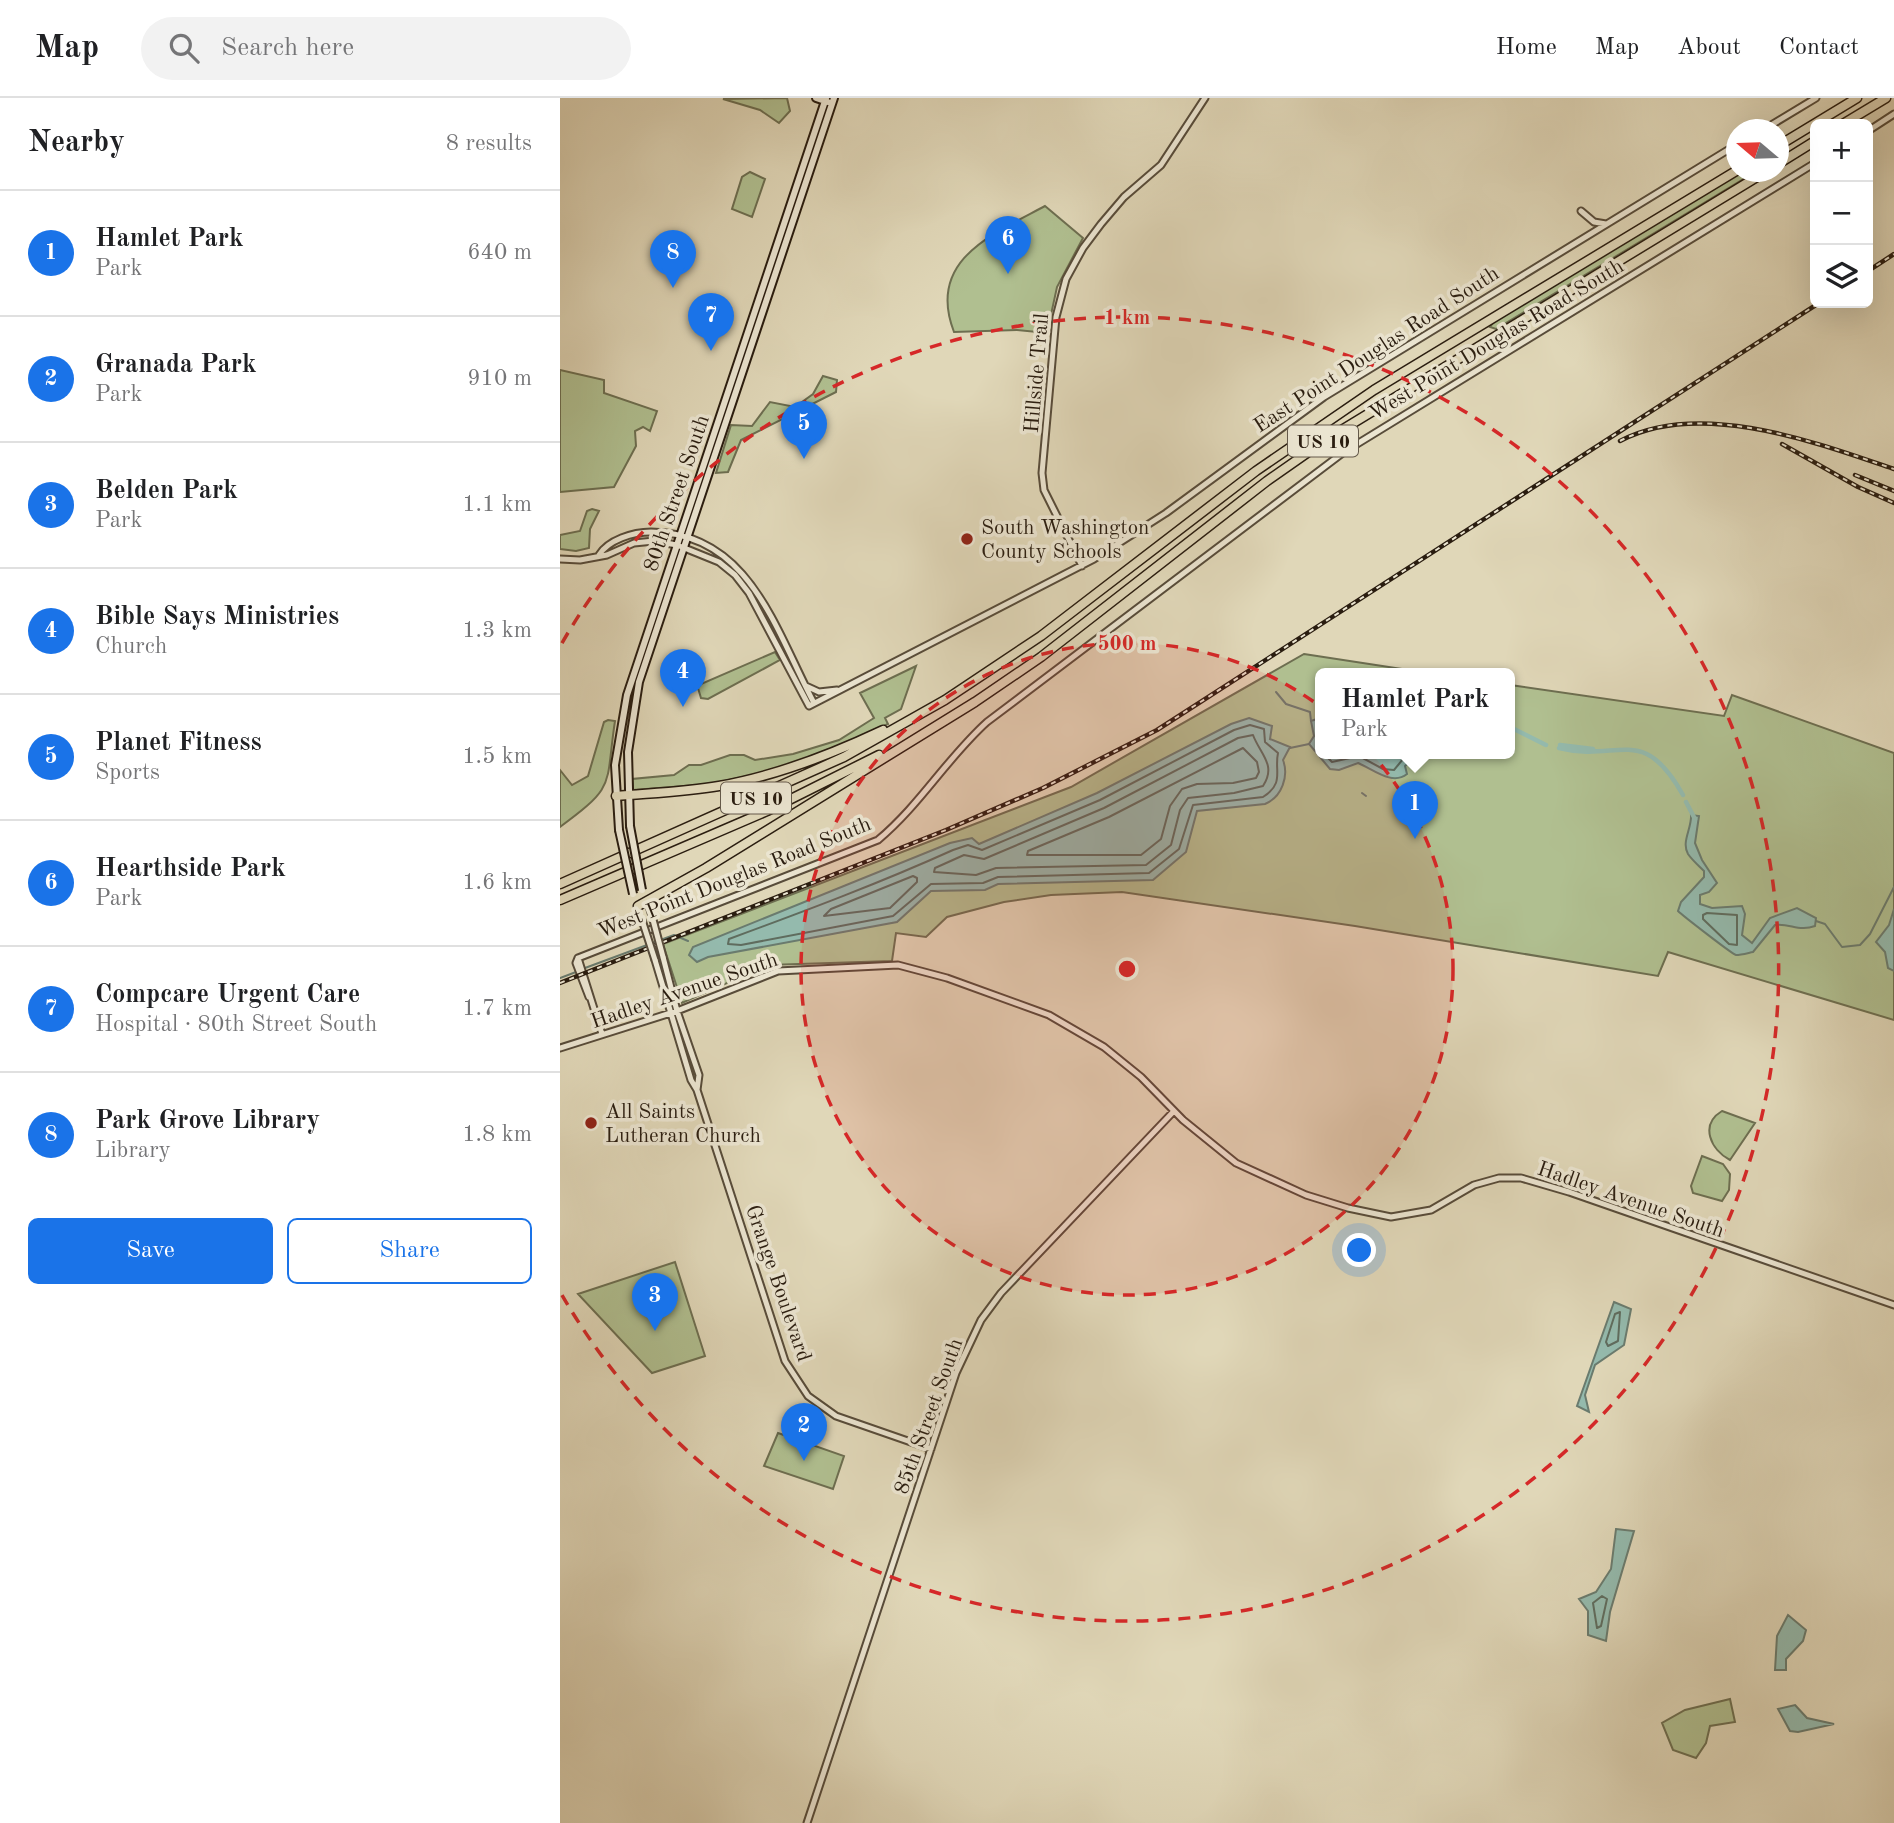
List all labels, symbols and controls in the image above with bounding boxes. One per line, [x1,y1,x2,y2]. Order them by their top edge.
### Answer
search box [141,17,631,80]
icon: search [165,29,203,67]
text: Map [35,32,99,65]
text: Search here [221,35,354,61]
text: Home [1496,36,1557,60]
text: Map [1595,36,1639,60]
text: About [1677,36,1741,60]
text: Contact [1779,36,1859,60]
north arrow [1726,119,1789,182]
map controls [1810,119,1873,308]
button: + [1810,119,1873,182]
text: Nearby [28,128,125,158]
text: 8 results [446,132,532,155]
button: − [1810,182,1873,245]
pin: 6 [985,216,1031,274]
text: Hamlet Park [95,226,244,252]
pin: 8 [650,230,696,288]
text: 1 [44,241,58,264]
text: 640 m [467,241,532,264]
button: layers [1810,245,1873,308]
street label: West Point Douglas Road South [1366,256,1628,425]
text: Park [95,257,142,280]
street label: East Point Douglas Road South [1251,263,1503,437]
pin: 7 [688,293,734,351]
text: 1 km [1104,308,1151,329]
street label: Hillside Trail [1022,312,1053,434]
text: Granada Park [95,352,257,378]
text: 2 [44,367,58,390]
text: 910 m [467,367,532,390]
text: Park [95,383,142,406]
pin: 5 [781,401,827,459]
street label: 80th Street South [641,413,714,574]
road number: US 10 [1288,426,1358,456]
text: Belden Park [95,478,238,504]
text: 3 [44,493,58,516]
text: 1.1 km [462,493,532,516]
text: Park [95,509,142,532]
place label: South Washington County Schools [981,518,1149,563]
marker: South Washington County Schools [959,531,975,547]
text: Bible Says Ministries [95,604,339,630]
text: 4 [44,619,58,642]
text: 1.3 km [462,619,532,642]
text: 500 m [1097,634,1157,655]
text: Church [95,635,167,658]
pin: 4 [660,649,706,707]
popup [1315,668,1515,759]
text: Hamlet Park [1341,687,1489,713]
text: Park [1341,718,1388,741]
text: Planet Fitness [95,730,262,756]
text: 5 [44,745,58,768]
text: 1.5 km [462,745,532,768]
text: Sports [95,761,160,784]
pin: 1 [1392,781,1438,839]
road number: US 10 [721,782,791,814]
street label: West Point Douglas Road South [595,814,874,943]
text: Hearthside Park [95,856,286,882]
text: 6 [44,871,58,894]
text: 1.6 km [462,871,532,894]
text: Park [95,887,142,910]
street label: Hadley Avenue South [588,950,781,1033]
centre of rings [1115,957,1139,981]
text: Compcare Urgent Care [95,982,360,1008]
text: 7 [44,997,58,1020]
text: 1.7 km [462,997,532,1020]
text: Hospital · 80th Street South [95,1013,377,1036]
place label: All Saints Lutheran Church [605,1102,761,1147]
text: Park Grove Library [95,1108,320,1134]
marker: All Saints Lutheran Church [583,1115,599,1131]
text: 8 [44,1123,58,1146]
text: 1.8 km [462,1123,532,1146]
text: Library [95,1139,171,1162]
street label: Hadley Avenue South [1534,1159,1727,1242]
street label: Grange Boulevard [741,1202,814,1365]
button: Save [28,1218,273,1284]
button: Share [287,1218,532,1284]
your location [1342,1233,1376,1267]
pin: 3 [632,1273,678,1331]
street label: 85th Street South [892,1336,967,1497]
pin: 2 [781,1403,827,1461]

